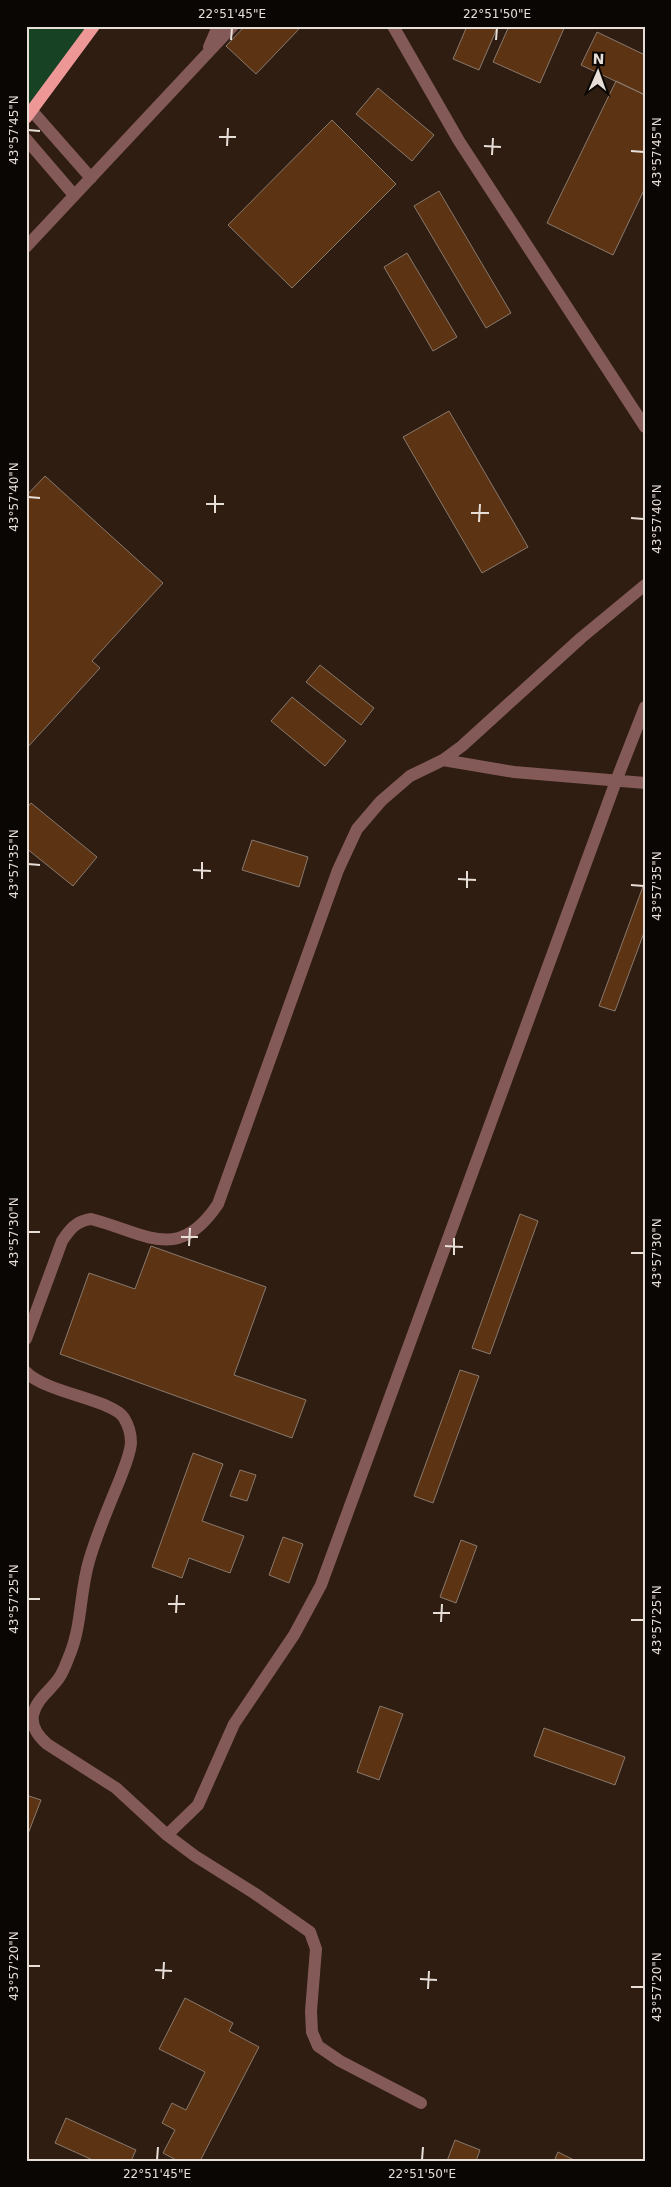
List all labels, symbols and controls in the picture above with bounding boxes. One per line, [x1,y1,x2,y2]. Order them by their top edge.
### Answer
text: 22°51'45"E [198,7,266,21]
text: 22°51'50"E [463,7,531,21]
north arrow [574,48,624,98]
text: N [592,51,605,67]
text: 43°57'45"N [7,95,21,165]
text: 43°57'45"N [650,117,664,187]
text: 43°57'40"N [7,462,21,532]
text: 43°57'40"N [650,484,664,554]
text: 43°57'35"N [7,829,21,899]
text: 43°57'35"N [650,851,664,921]
text: 43°57'30"N [7,1197,21,1267]
text: 43°57'30"N [650,1218,664,1288]
text: 43°57'25"N [7,1564,21,1634]
text: 43°57'25"N [650,1585,664,1655]
text: 43°57'20"N [7,1931,21,2001]
text: 43°57'20"N [650,1952,664,2022]
text: 22°51'45"E [123,2167,191,2181]
text: 22°51'50"E [388,2167,456,2181]

